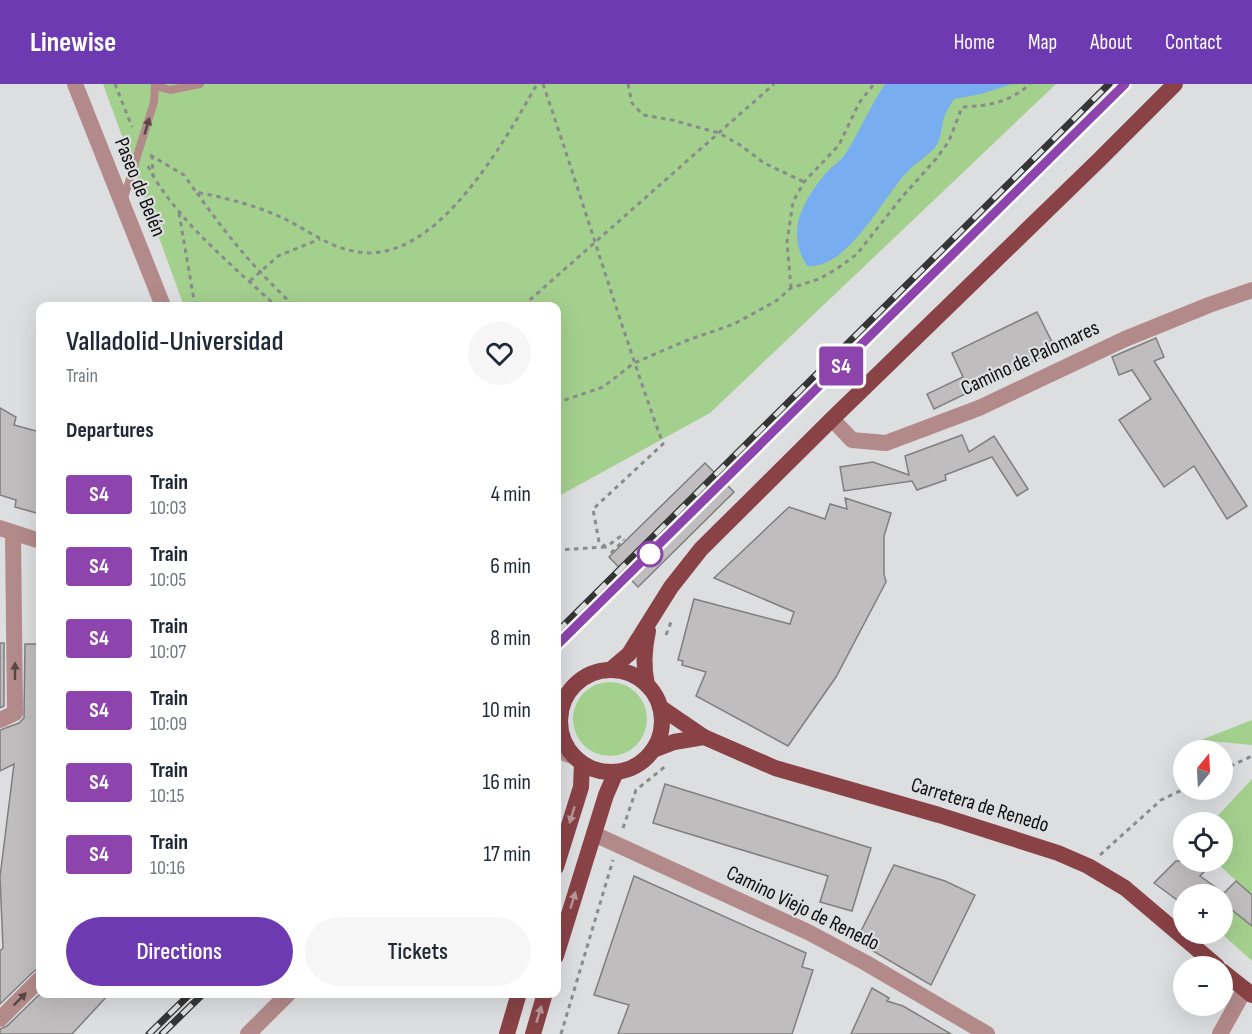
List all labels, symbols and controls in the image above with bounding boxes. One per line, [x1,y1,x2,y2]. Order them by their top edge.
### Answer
text: Linewise [30,26,116,59]
text: Home [954,30,995,55]
text: Map [1028,30,1057,55]
text: About [1090,30,1132,55]
text: Contact [1165,30,1222,55]
one-way arrow [143,117,152,135]
street label: Paseo de Belén [109,134,171,240]
street label: Camino de Palomares [957,315,1103,401]
button: heart [468,322,531,385]
text: Valladolid-Universidad [66,325,284,358]
line badge: S4 [814,346,868,386]
text: S4 [831,354,851,379]
text: Train [66,364,98,388]
text: Departures [66,417,154,444]
text: Train [150,469,188,496]
text: 4 min [491,481,531,508]
text: S4 [89,482,109,507]
text: 10:03 [150,496,187,520]
text: Train [150,541,188,568]
unlabelled marker [637,541,663,567]
text: 6 min [490,553,531,580]
text: S4 [89,554,109,579]
text: 10:05 [150,568,186,592]
text: Train [150,613,188,640]
text: 8 min [490,625,531,652]
text: S4 [89,626,109,651]
text: 10:07 [150,640,186,664]
one-way arrow [10,661,20,680]
text: Train [150,685,188,712]
text: 10 min [482,697,531,724]
text: S4 [89,698,109,723]
text: 10:09 [150,712,187,736]
north arrow [1173,740,1233,800]
map controls [1173,740,1233,1016]
text: Train [150,757,188,784]
text: 16 min [483,769,531,796]
text: S4 [89,770,109,795]
street label: Carretera de Renedo [908,772,1052,838]
text: 10:15 [150,784,184,808]
one-way arrow [567,806,576,824]
button: locate [1173,812,1233,872]
text: Train [150,829,188,856]
text: 17 min [483,841,531,868]
text: S4 [89,842,109,867]
text: 10:16 [150,856,185,880]
street label: Camino Viejo de Renedo [722,860,884,956]
button: + [1173,884,1233,944]
one-way arrow [569,891,578,909]
button: Directions [66,917,293,986]
button: Tickets [305,917,531,986]
button: − [1173,956,1233,1016]
one-way arrow [13,993,27,1007]
one-way arrow [535,1004,544,1022]

